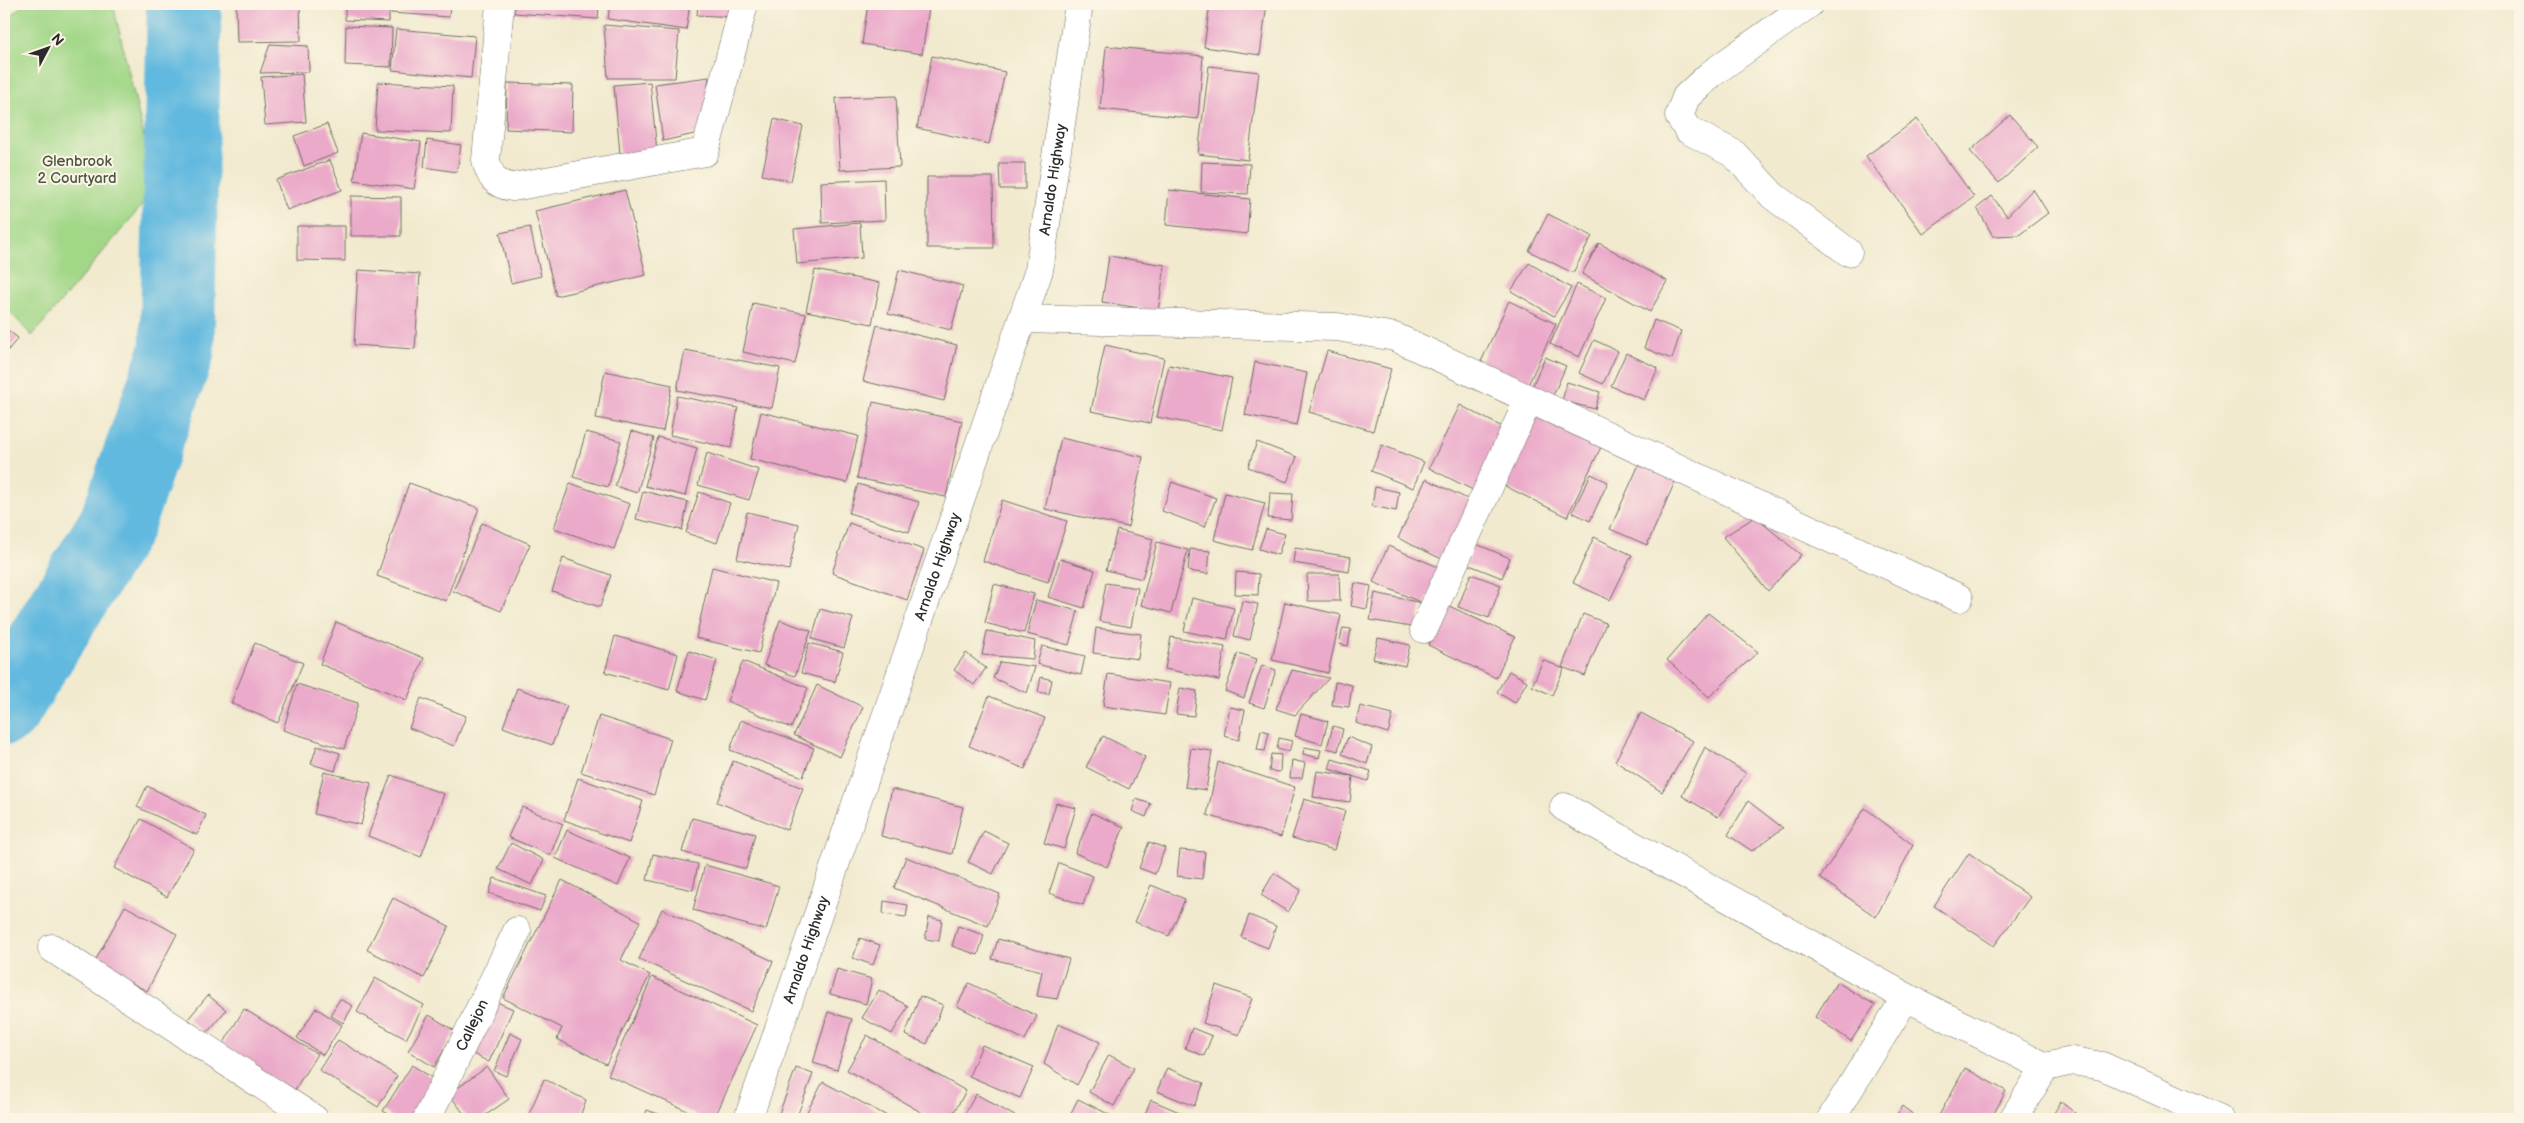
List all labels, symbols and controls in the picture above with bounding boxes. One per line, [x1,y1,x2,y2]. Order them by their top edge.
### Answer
north arrow [22,22,72,72]
text: N [48,30,67,49]
street label: Arnaldo Highway [1035,122,1071,237]
park label: Glenbrook 2 Courtyard [37,152,117,188]
street label: Arnaldo Highway [911,510,965,623]
street label: Arnaldo Highway [779,893,834,1006]
street label: Callejon [452,996,493,1054]

